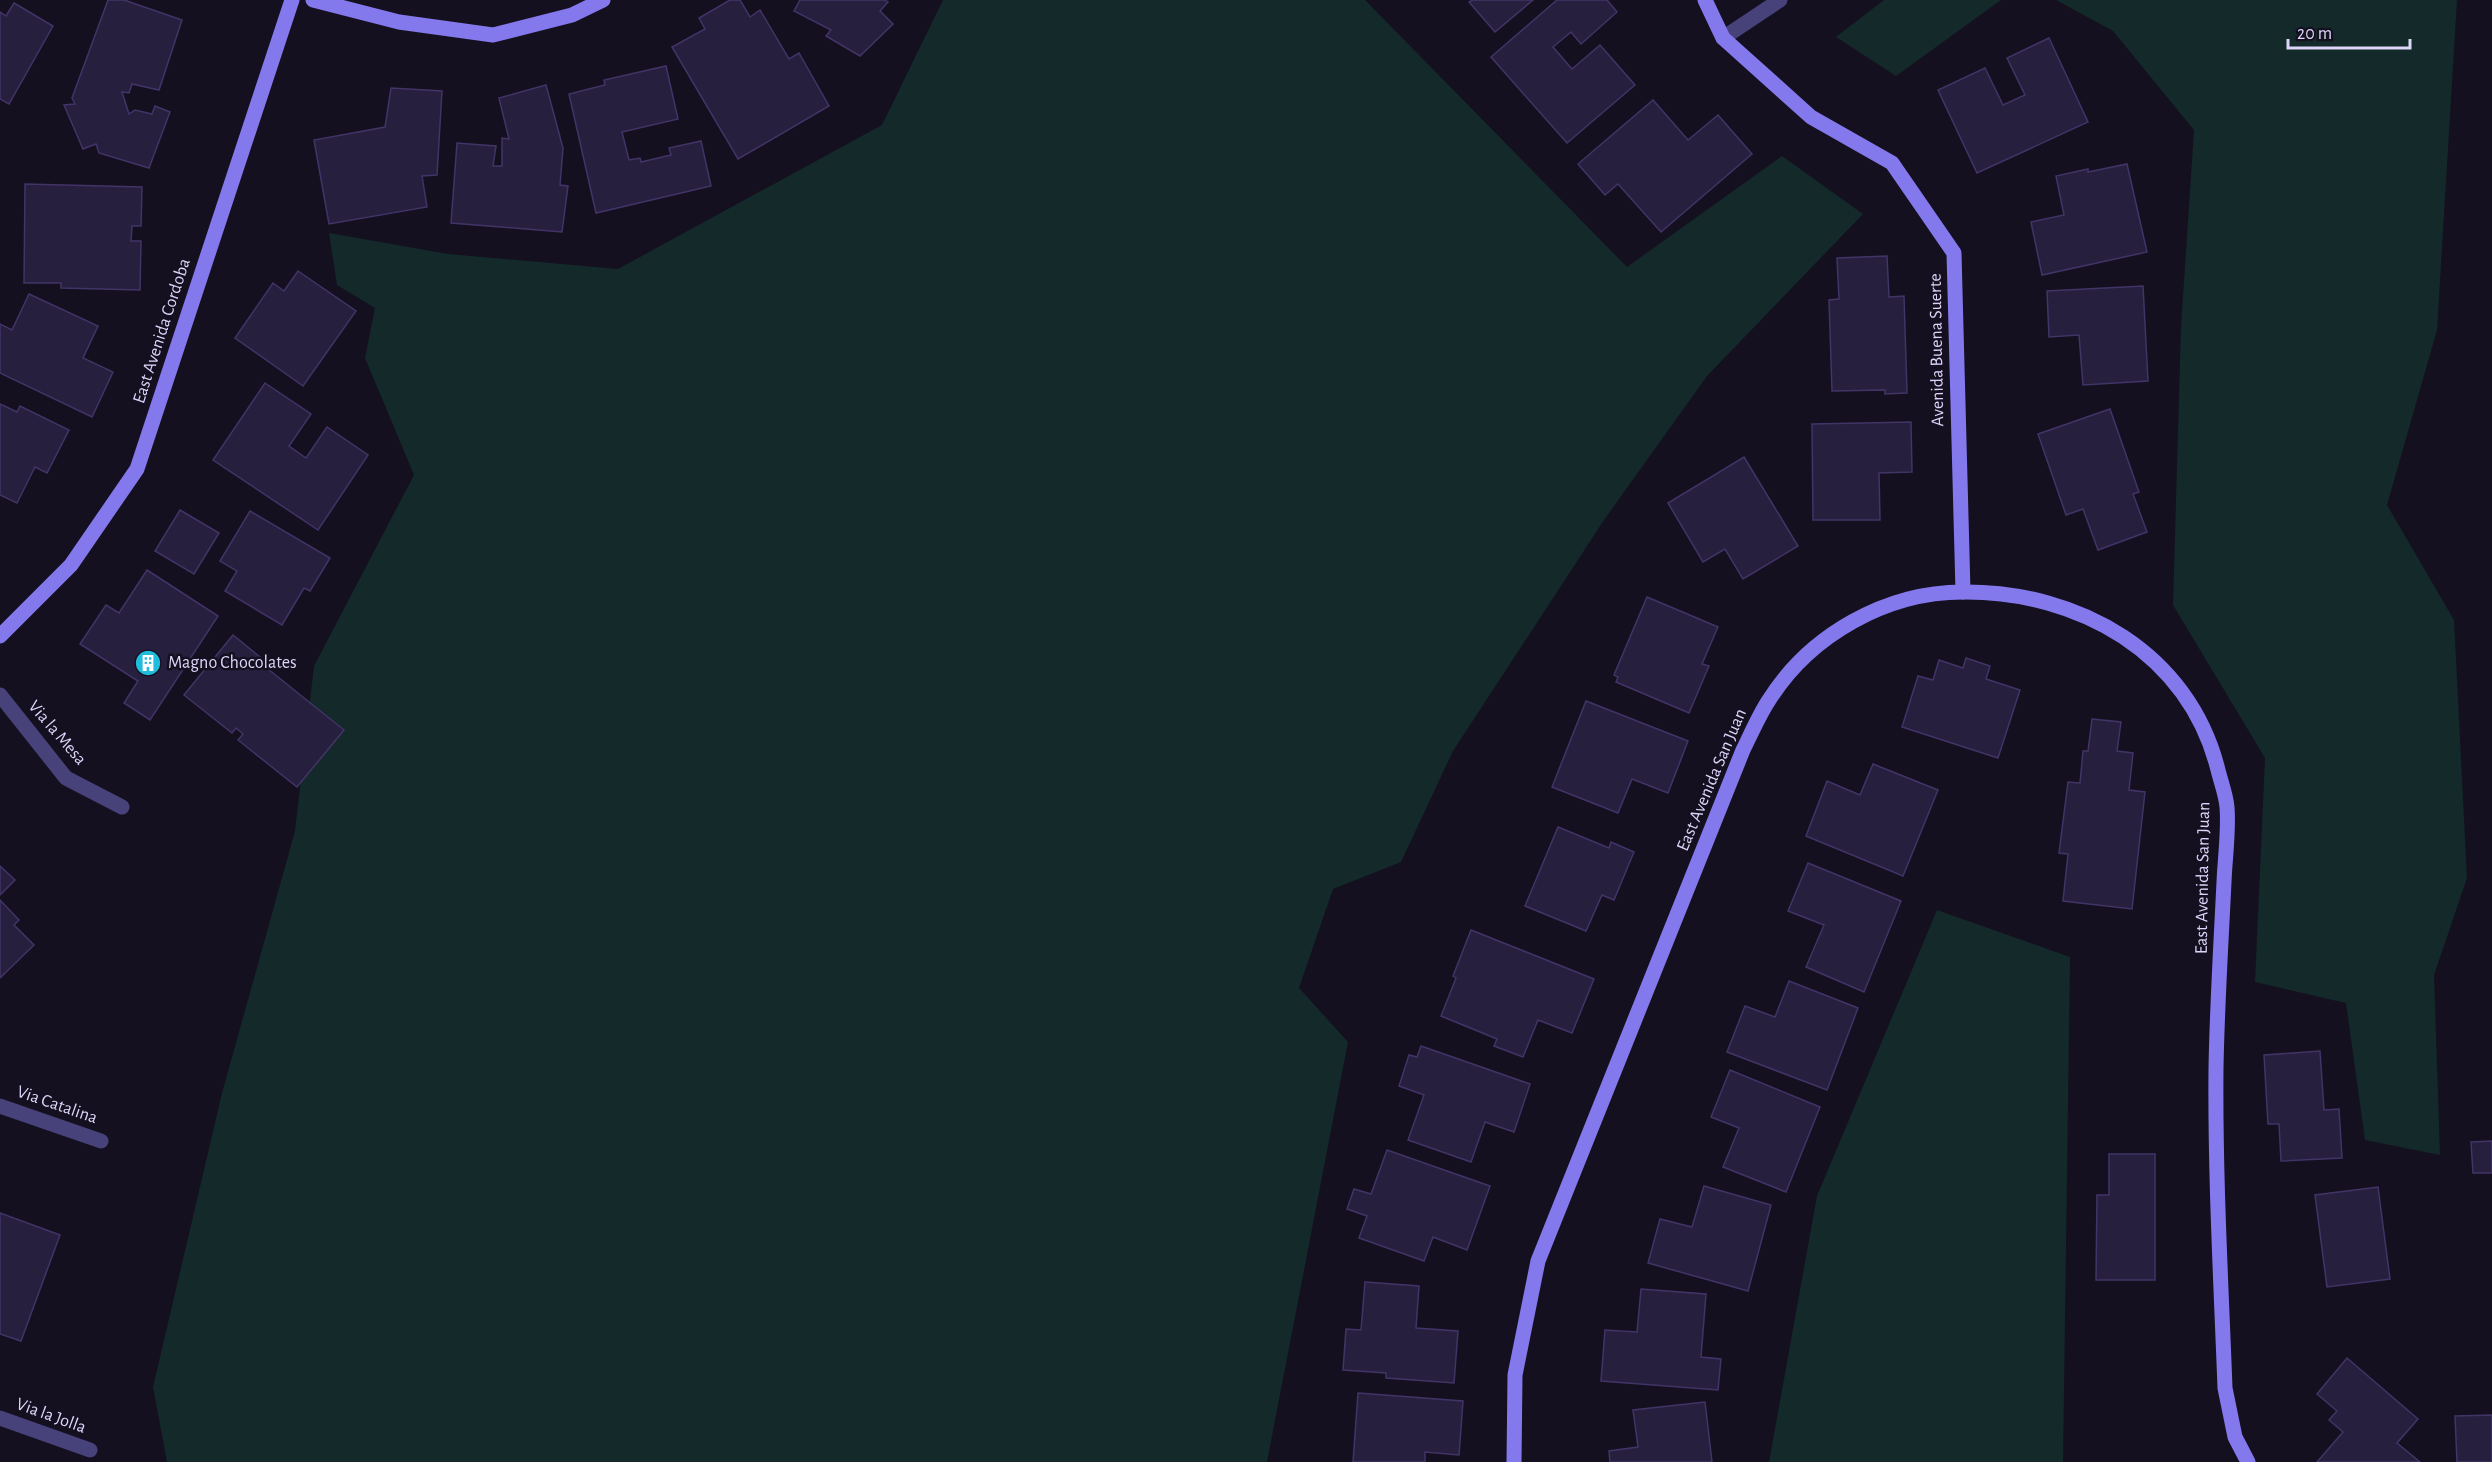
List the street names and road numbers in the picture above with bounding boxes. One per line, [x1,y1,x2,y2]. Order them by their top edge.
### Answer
street label: East Avenida Cordoba [130,256,194,406]
street label: Avenida Buena Suerte [1927,273,1947,427]
street label: Via la Mesa [24,697,90,769]
street label: East Avenida San Juan [1674,706,1750,854]
street label: East Avenida San Juan [2193,802,2213,954]
street label: Via Catalina [14,1083,100,1127]
street label: Via la Jolla [14,1395,88,1437]

